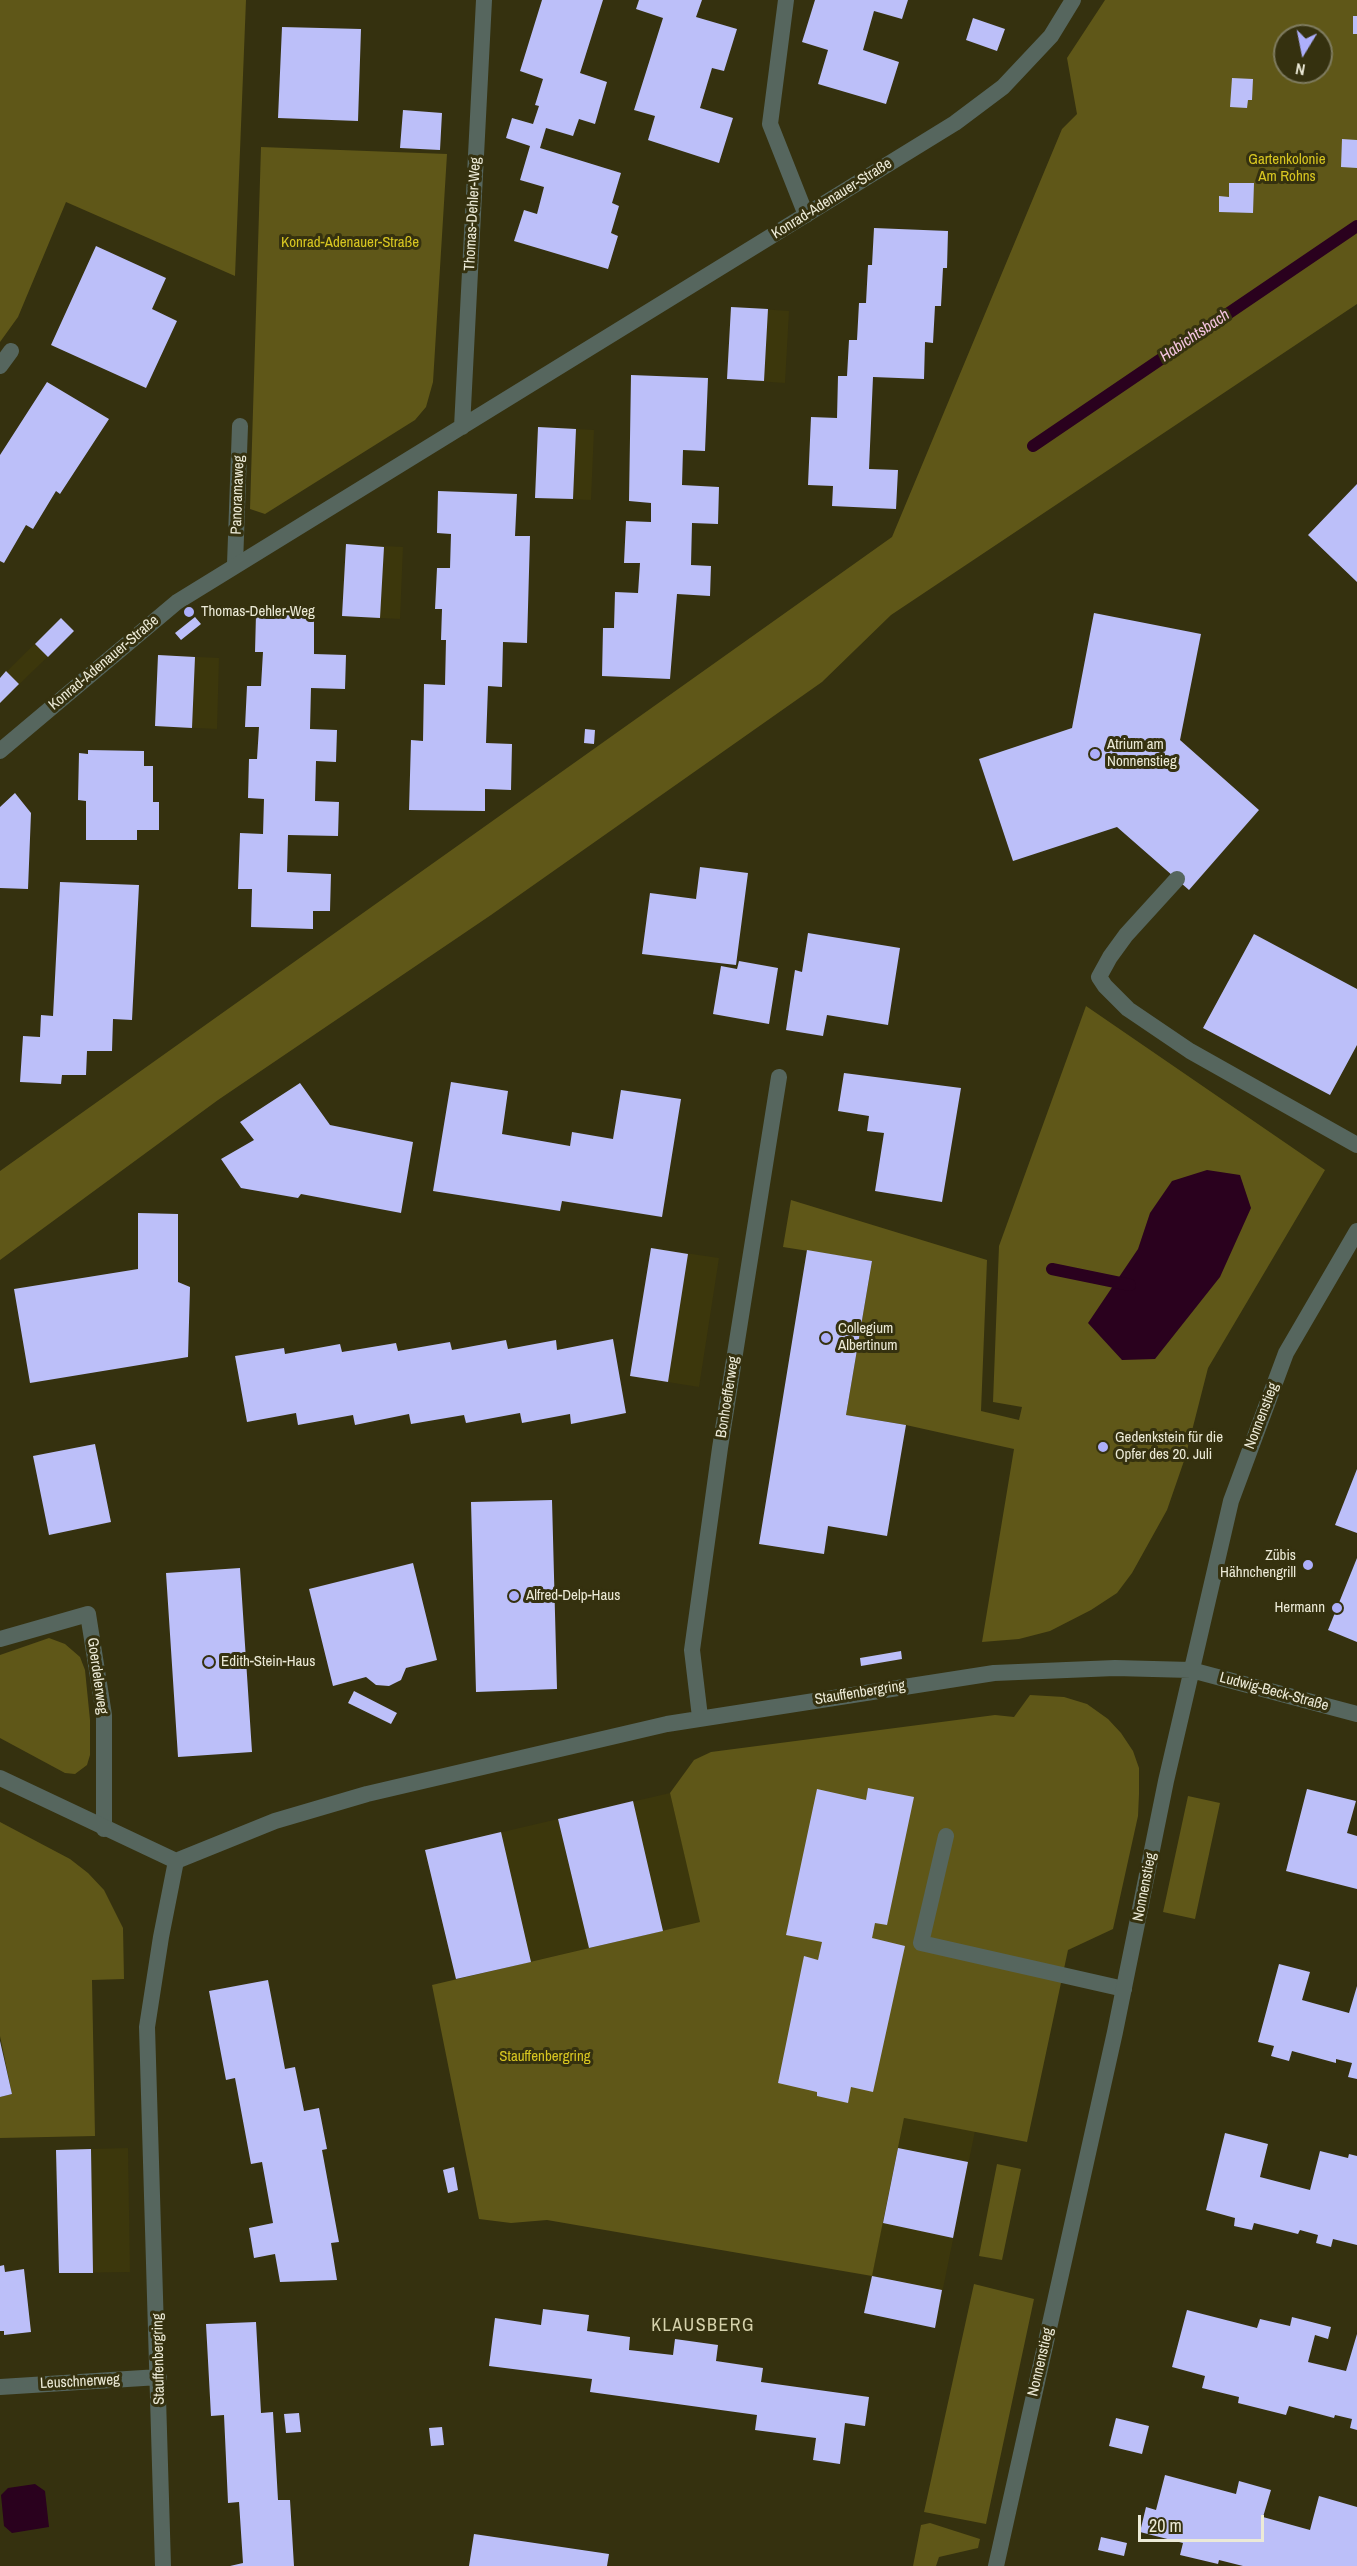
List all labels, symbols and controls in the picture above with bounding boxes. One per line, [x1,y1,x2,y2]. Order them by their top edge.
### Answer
north arrow [1273,24,1333,84]
text: N [1294,58,1307,81]
park label: Gartenkolonie Am Rohns [1248,151,1326,186]
street label: Konrad-Adenauer-Straße [769,155,895,243]
street label: Thomas-Dehler-Weg [461,157,485,271]
park label: Konrad-Adenauer-Straße [281,234,419,252]
water label: Habichtsbach [1156,306,1234,366]
street label: Panoramaweg [228,455,248,535]
place label: Thomas-Dehler-Weg [201,603,315,621]
marker: Thomas-Dehler-Weg [182,605,196,619]
street label: Konrad-Adenauer-Straße [45,612,163,714]
place label: Atrium am Nonnenstieg [1107,736,1177,771]
marker: Atrium am Nonnenstieg [1088,747,1102,761]
place label: Collegium Albertinum [838,1320,897,1355]
marker: Collegium Albertinum [819,1331,833,1345]
street label: Bonhoefferweg [713,1355,743,1439]
street label: Nonnenstieg [1241,1380,1283,1452]
place label: Gedenkstein für die Opfer des 20. Juli [1115,1429,1223,1464]
marker: Gedenkstein für die Opfer des 20. Juli [1096,1440,1110,1454]
place label: Zübis Hähnchengrill [1220,1547,1296,1582]
marker: Zübis Hähnchengrill [1301,1558,1315,1572]
place label: Alfred-Delp-Haus [526,1587,620,1605]
marker: Alfred-Delp-Haus [507,1589,521,1603]
place label: Hermann [1274,1599,1325,1617]
marker: Hermann [1330,1601,1344,1615]
street label: Goerdelerweg [83,1636,111,1716]
place label: Edith-Stein-Haus [221,1653,315,1671]
marker: Edith-Stein-Haus [202,1655,216,1669]
street label: Ludwig-Beck-Straße [1218,1669,1330,1715]
street label: Stauffenbergring [813,1677,907,1709]
street label: Nonnenstieg [1130,1851,1160,1923]
park label: Stauffenbergring [499,2048,591,2066]
street label: Stauffenbergring [149,2313,169,2405]
district label: KLAUSBERG [651,2315,755,2337]
street label: Nonnenstieg [1024,2326,1058,2398]
street label: Leuschnerweg [40,2371,120,2393]
scale bar [1141,2503,1267,2541]
text: 20 m [1149,2513,1182,2538]

